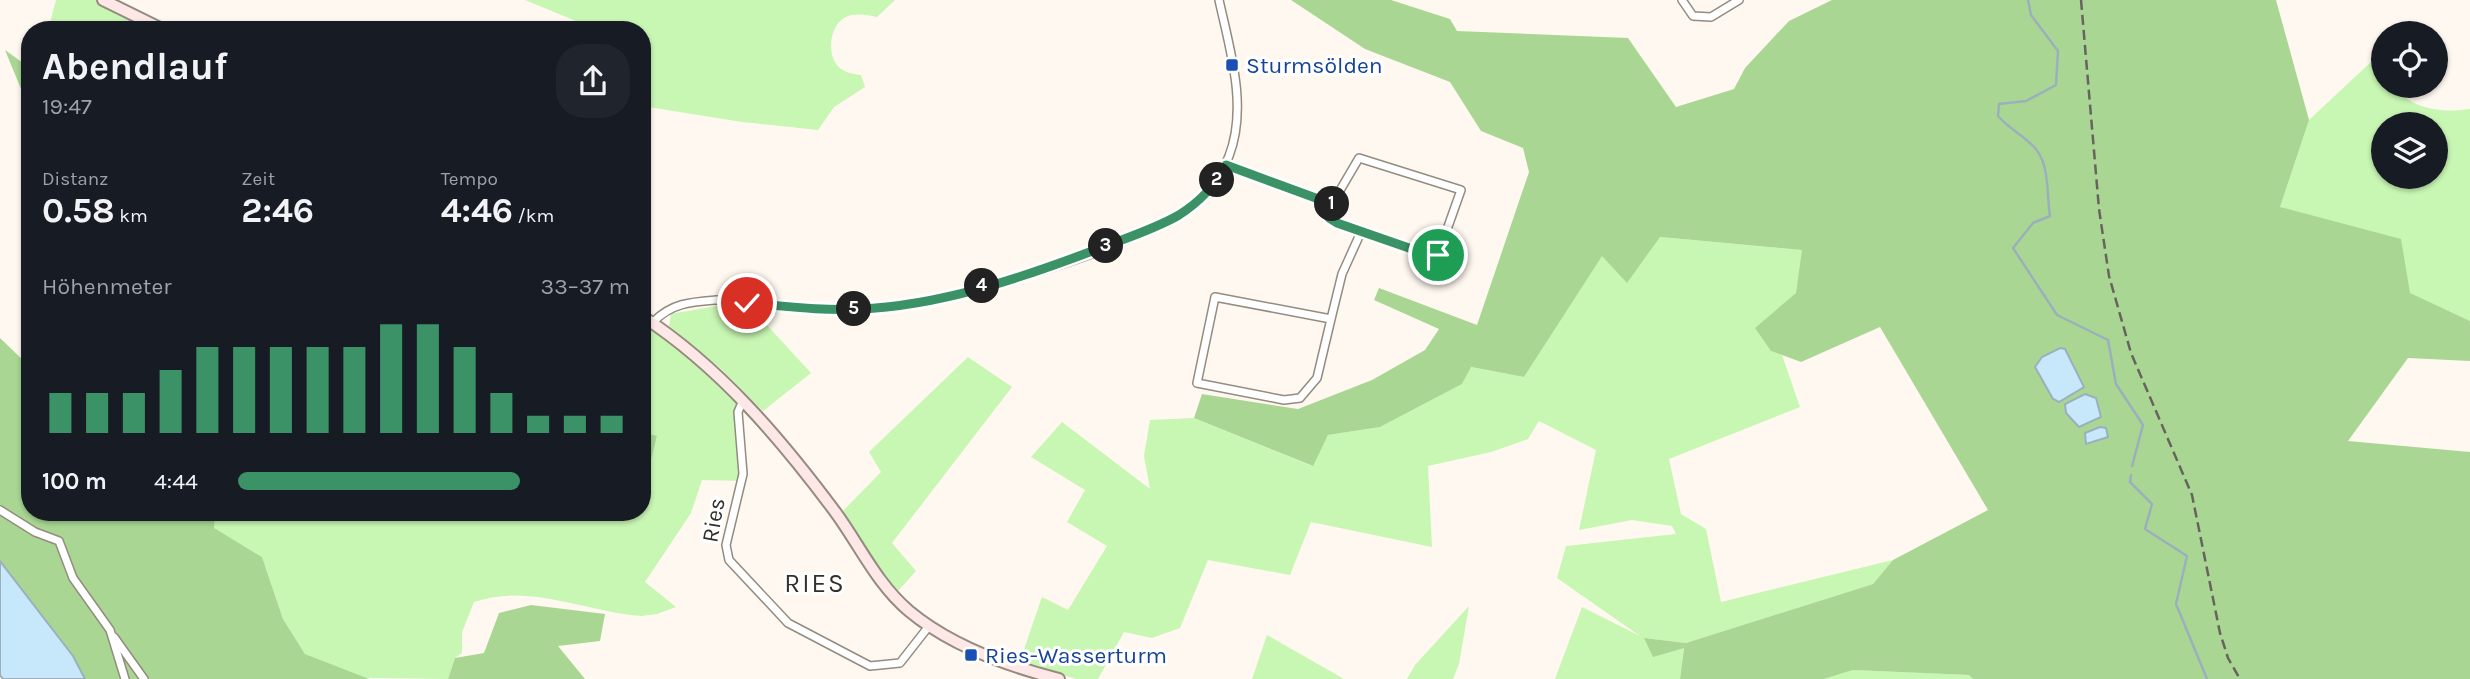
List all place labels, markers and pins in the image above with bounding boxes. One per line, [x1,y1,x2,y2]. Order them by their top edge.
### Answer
place label: Sturmsölden [1246,52,1383,79]
marker: Sturmsölden [1224,57,1240,73]
pin: 2 [1200,162,1234,198]
pin: 1 [1314,186,1350,222]
pin [1408,225,1468,285]
pin: 3 [1088,229,1124,264]
pin: 4 [964,268,1000,304]
pin [717,273,777,333]
pin: 5 [836,292,872,326]
place label: Ries-Wasserturm [985,642,1167,669]
marker: Ries-Wasserturm [963,647,979,663]

